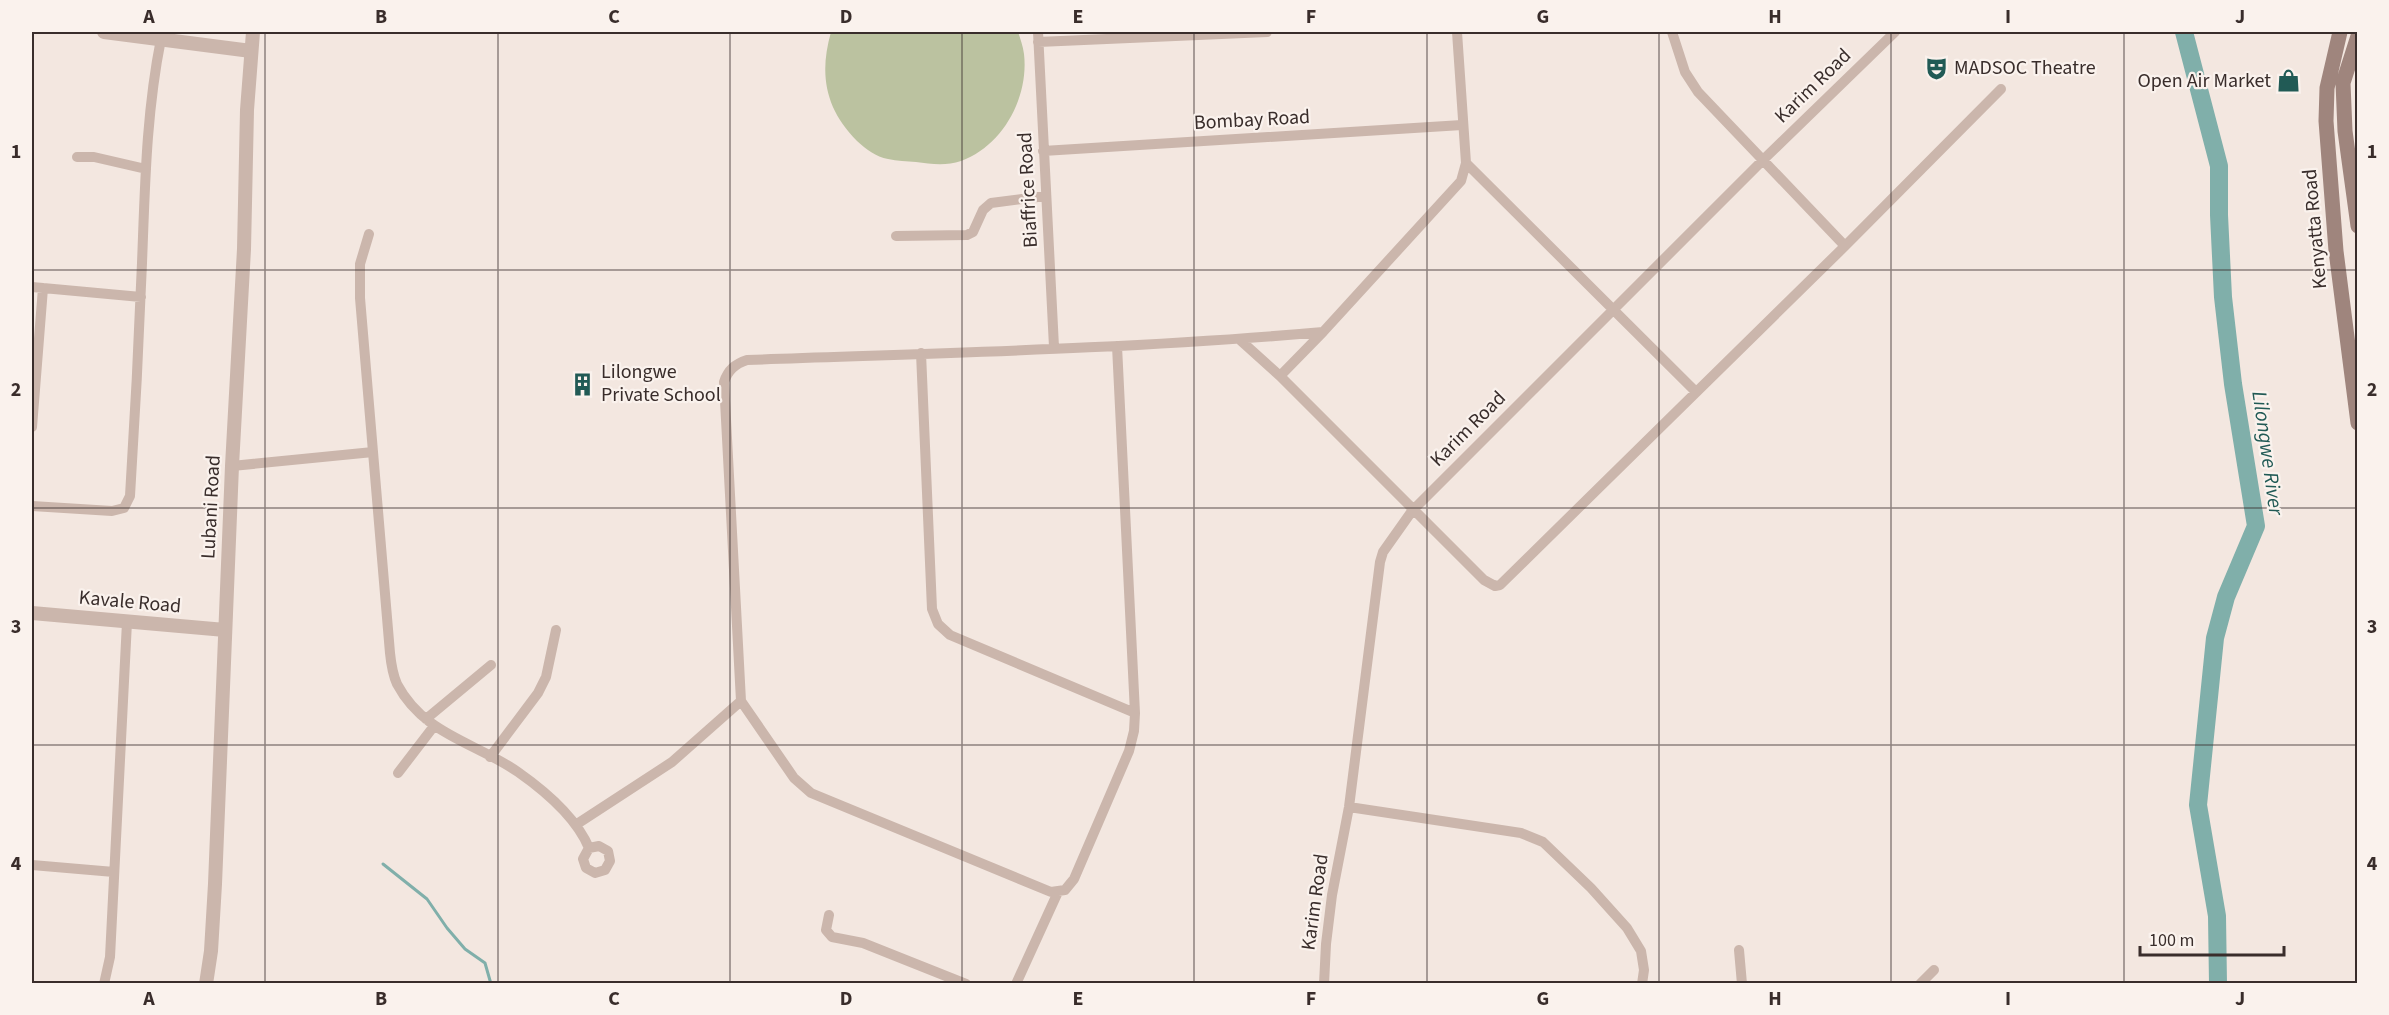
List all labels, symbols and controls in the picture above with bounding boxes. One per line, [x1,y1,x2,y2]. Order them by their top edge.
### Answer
text: A [142,3,155,31]
text: B [375,3,387,31]
text: C [608,3,620,31]
text: D [840,3,852,31]
text: E [1073,3,1083,31]
text: F [1306,3,1316,31]
text: G [1537,3,1549,31]
text: H [1768,3,1782,31]
text: I [2005,3,2011,31]
text: J [2235,3,2245,31]
street label: Karim Road [1768,42,1858,130]
place label: MADSOC Theatre [1954,54,2096,82]
theatre icon: MADSOC Theatre [1923,55,1949,81]
place label: Open Air Market [2137,67,2271,95]
shop icon: Open Air Market [2276,68,2302,94]
street label: Bombay Road [1193,103,1311,137]
street label: Biaffrice Road [1011,131,1045,249]
text: 1 [11,138,21,166]
text: 1 [2367,138,2377,166]
street label: Kenyatta Road [2296,168,2334,290]
place label: Lilongwe Private School [601,358,721,409]
building icon: Lilongwe Private School [570,371,596,397]
text: 2 [11,376,21,404]
text: 2 [2367,376,2377,404]
street label: Karim Road [1424,385,1512,473]
water label: Lilongwe River [2244,389,2292,518]
street label: Lubani Road [194,454,228,560]
street label: Kavale Road [78,584,182,620]
text: 3 [11,613,21,641]
text: 3 [2367,613,2377,641]
text: 4 [11,850,22,878]
text: 4 [2367,850,2378,878]
street label: Karim Road [1294,852,1336,952]
scale bar [2140,919,2284,957]
text: 100 m [2149,928,2194,953]
text: A [142,985,155,1013]
text: B [375,985,387,1013]
text: C [608,985,620,1013]
text: D [840,985,852,1013]
text: E [1073,985,1083,1013]
text: F [1306,985,1316,1013]
text: G [1537,985,1549,1013]
text: H [1768,985,1782,1013]
text: I [2005,985,2011,1013]
text: J [2235,985,2245,1013]

